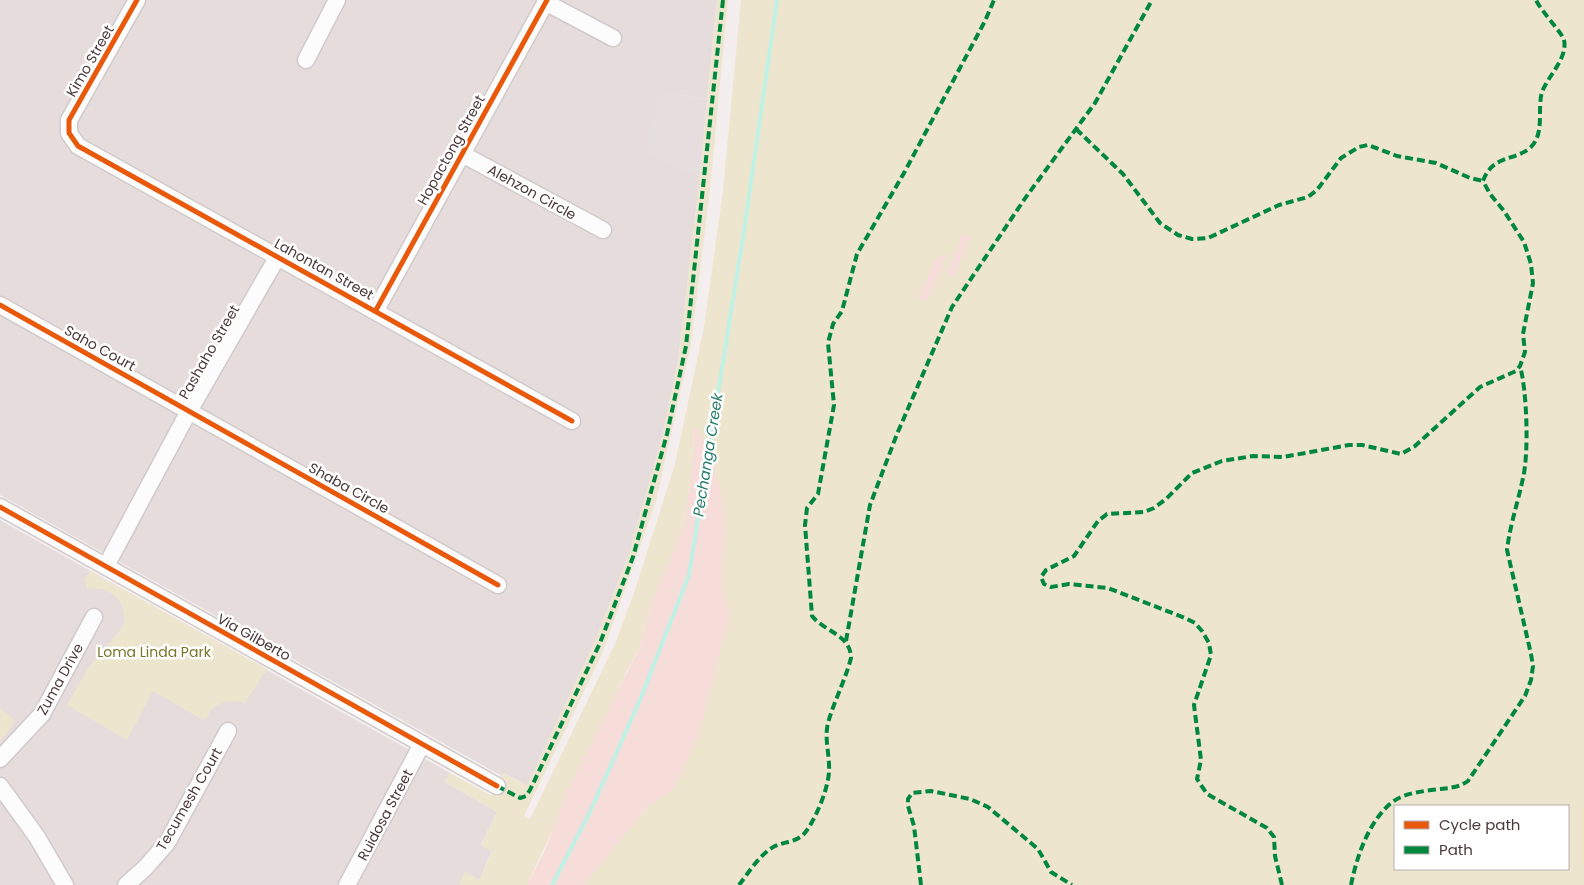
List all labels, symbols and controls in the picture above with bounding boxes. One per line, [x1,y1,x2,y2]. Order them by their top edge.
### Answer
street label: Kimo Street [61,21,119,101]
street label: Hopactong Street [412,91,490,209]
street label: Alehzon Circle [484,159,580,225]
street label: Lahontan Street [271,233,377,305]
street label: Pashaho Street [174,301,244,403]
street label: Saho Court [61,320,139,376]
water label: Pechanga Creek [687,390,728,518]
street label: Shaba Circle [305,458,393,519]
street label: Via Gilberto [214,609,294,665]
street label: Zuma Drive [32,639,88,719]
park label: Loma Linda Park [97,642,212,662]
street label: Tecumesh Court [151,744,227,854]
street label: Ruidosa Street [352,766,418,864]
legend [1394,805,1569,870]
text: Cycle path [1439,814,1520,835]
text: Path [1439,839,1473,860]

